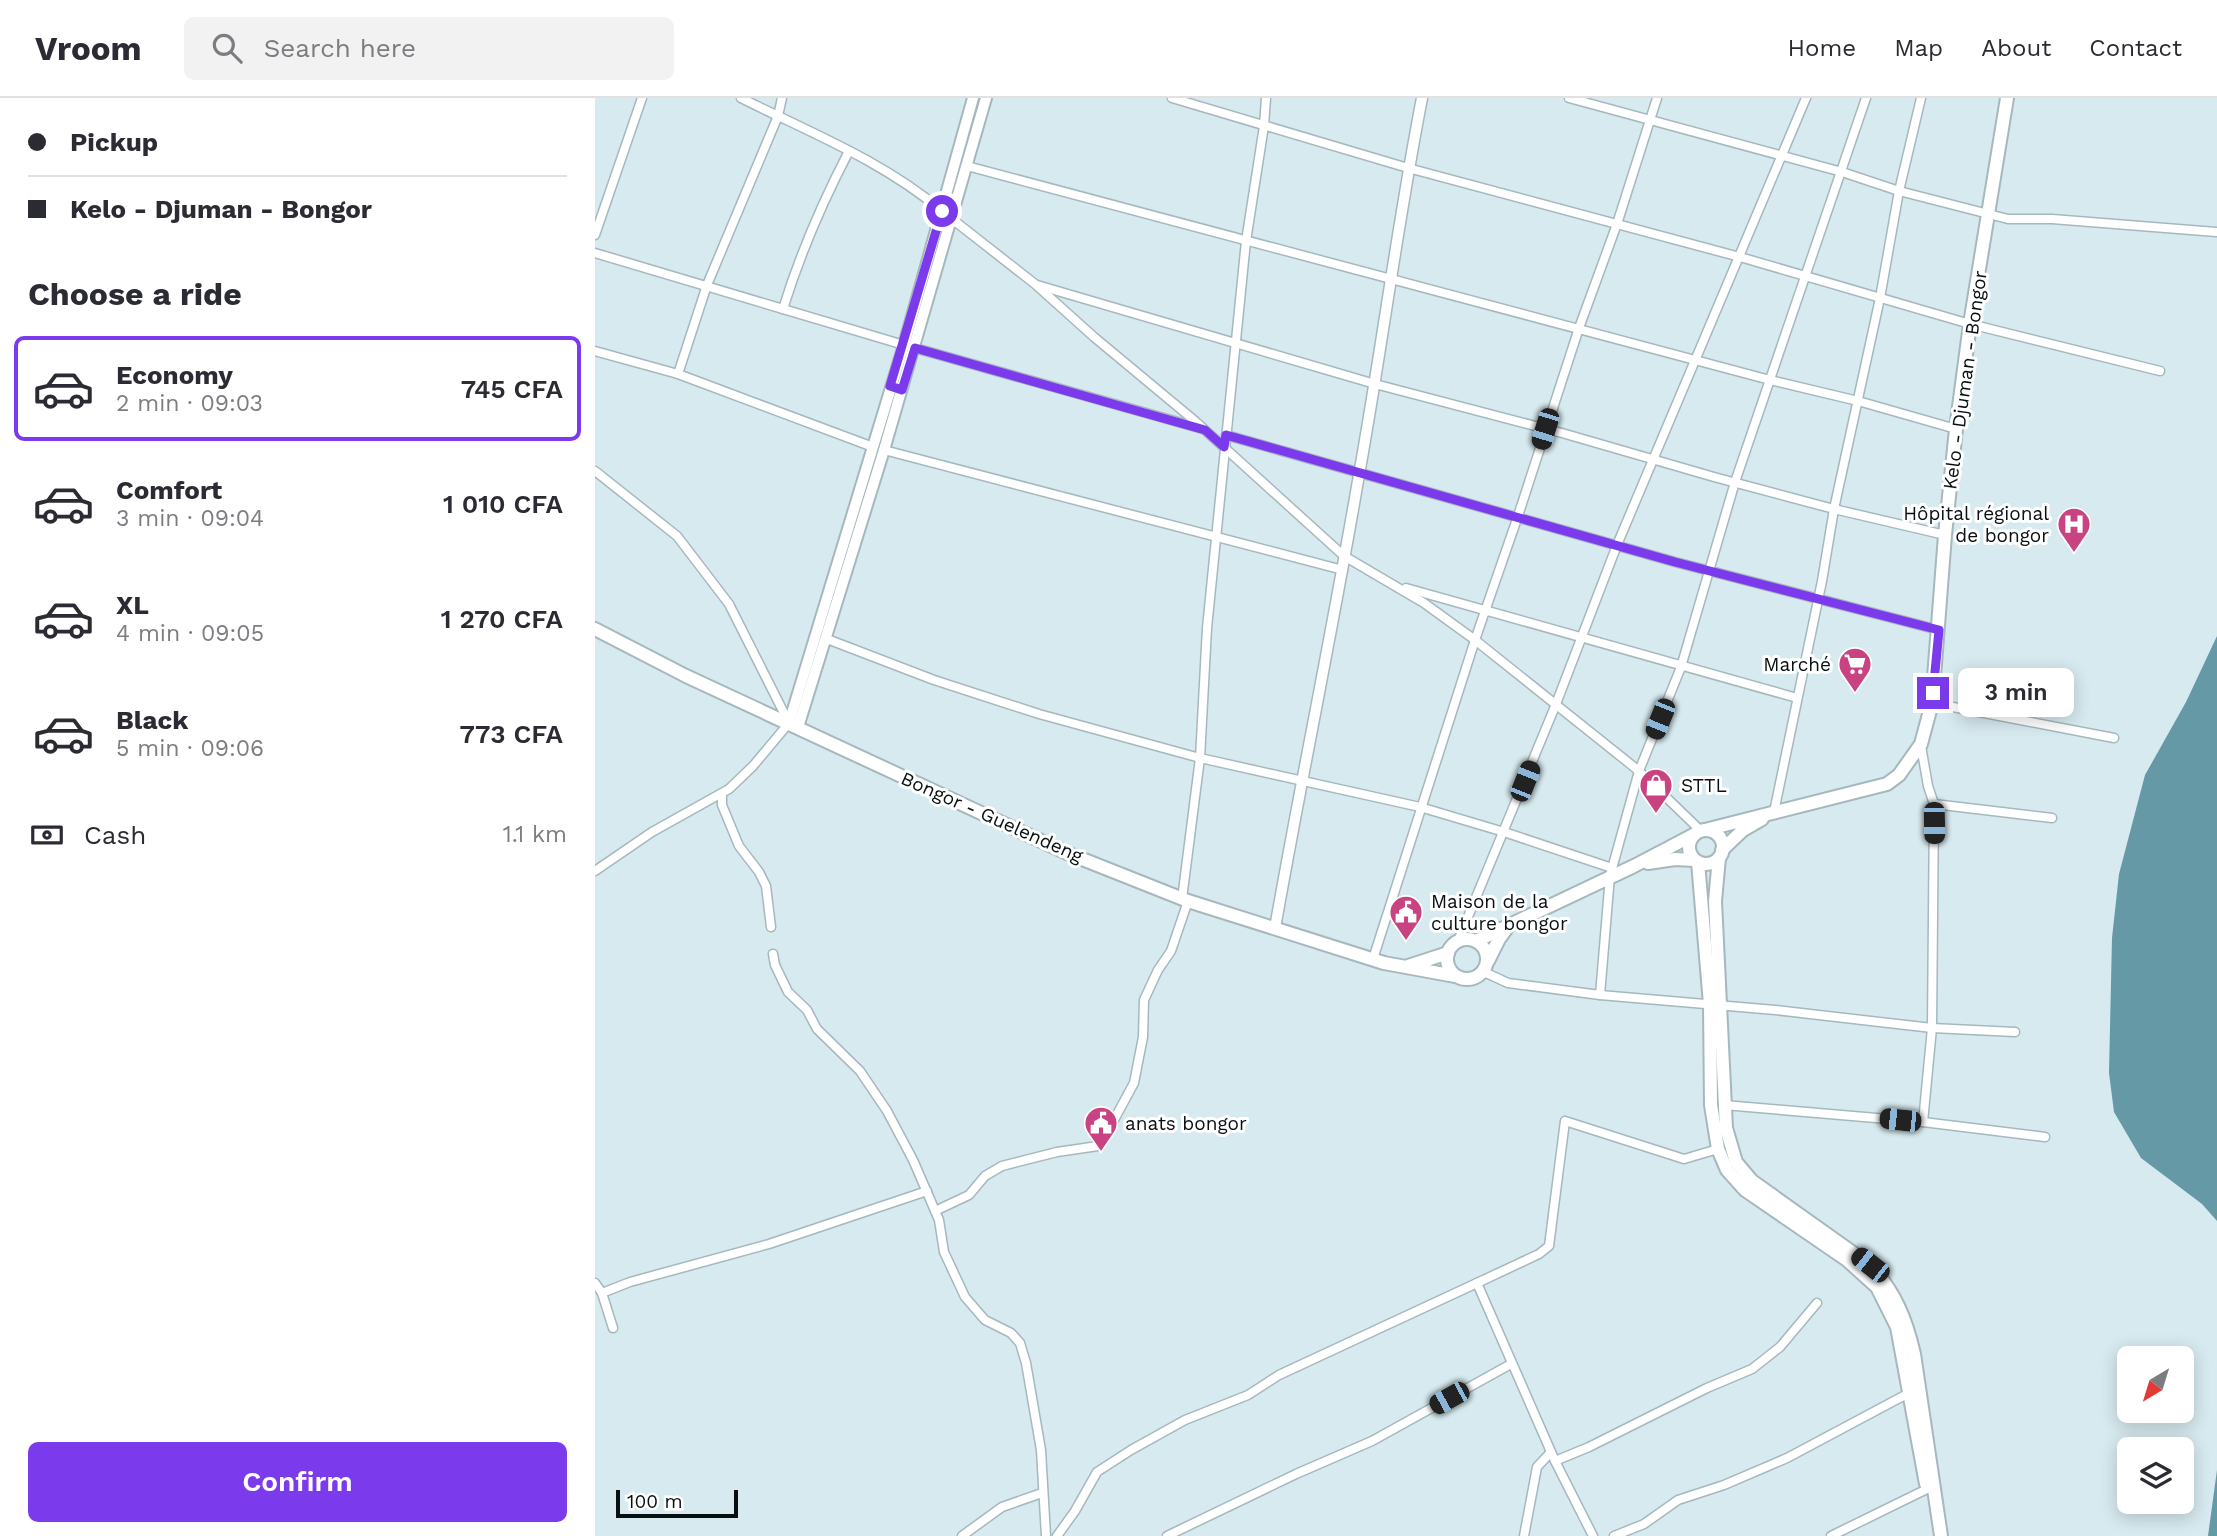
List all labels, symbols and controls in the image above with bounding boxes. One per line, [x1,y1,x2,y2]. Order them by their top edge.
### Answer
search box [184,17,674,80]
text: Vroom [35,29,142,68]
icon: search [208,29,246,67]
text: Search here [264,33,416,63]
text: Home [1788,34,1856,62]
text: Map [1894,34,1943,62]
text: About [1981,34,2051,62]
text: Contact [2089,34,2182,62]
text: Pickup [70,127,158,157]
text: Kelo - Djuman - Bongor [70,194,372,224]
route start [926,195,958,227]
street label: Kelo - Djuman - Bongor [1938,269,1992,491]
text: Choose a ride [28,275,242,313]
icon: car [32,357,95,420]
text: Economy [116,360,233,390]
text: 745 CFA [461,374,563,404]
text: 2 min · 09:03 [116,390,263,417]
car [1529,406,1562,452]
icon: car [32,472,95,535]
text: Comfort [116,475,222,505]
text: 1 010 CFA [443,489,563,519]
place label: Hôpital régional de bongor [1903,502,2049,547]
text: 3 min · 09:04 [116,505,264,532]
hospital icon: Hôpital régional de bongor [2055,505,2093,554]
icon: car [32,587,95,650]
text: XL [116,590,149,620]
text: 1 270 CFA [441,604,563,634]
text: 4 min · 09:05 [116,620,264,647]
supermarket icon: Marché [1836,645,1874,694]
place label: Marché [1763,653,1831,676]
callout: 3 min [1957,668,2073,718]
route end [1917,677,1949,709]
text: 3 min [1984,679,2048,706]
car [1643,696,1678,742]
icon: car [32,702,95,765]
text: Black [116,705,188,735]
text: 773 CFA [460,719,563,749]
text: 5 min · 09:06 [116,735,264,762]
car [1508,758,1543,804]
street label: Bongor - Guelendeng [897,766,1087,868]
shop icon: STTL [1637,766,1675,815]
place label: STTL [1681,774,1727,797]
car [1924,802,1945,844]
icon: cash [28,816,66,854]
text: Cash [84,820,146,850]
text: 1.1 km [503,821,567,848]
place label: Maison de la culture bongor [1431,890,1568,935]
public building icon: Maison de la culture bongor [1387,893,1425,942]
public building icon: anats bongor [1082,1104,1120,1153]
car [1879,1107,1922,1133]
place label: anats bongor [1125,1112,1247,1135]
car [1847,1244,1894,1286]
north arrow [2117,1346,2195,1423]
map controls [2117,1346,2194,1514]
car [1426,1379,1473,1417]
button: layers [2117,1437,2194,1514]
button: Confirm [28,1442,567,1522]
scale bar [616,1487,739,1519]
text: 100 m [627,1490,683,1513]

